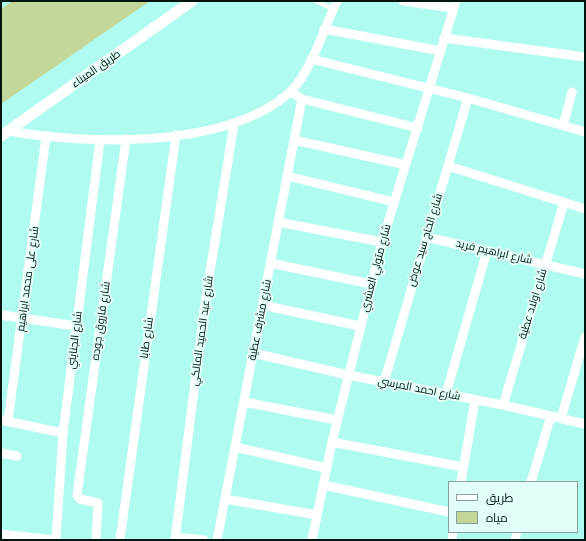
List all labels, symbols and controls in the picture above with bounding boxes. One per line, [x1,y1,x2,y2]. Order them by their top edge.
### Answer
street label: طريق الميناء [69,47,123,91]
street label: شارع الحاج سيد عوض [405,192,445,288]
street label: شارع متولي العشري [358,223,394,313]
street label: شارع على محمد ابراهيم [14,225,42,333]
street label: شارع ابراهيم فريد [454,237,534,267]
street label: شارع اولاد عطية [516,267,550,341]
street label: شارع عبد الحميد المالكي [188,275,216,387]
street label: شارع مشرف عطية [246,278,274,362]
street label: شارع فاروق جوده [89,281,113,361]
street label: شارع الجنايني [65,310,85,370]
street label: شارع طابا [138,316,156,360]
street label: شارع احمد المرسي [377,375,461,403]
legend [448,481,578,533]
text: طريق [486,489,513,506]
text: مياه [486,509,508,526]

